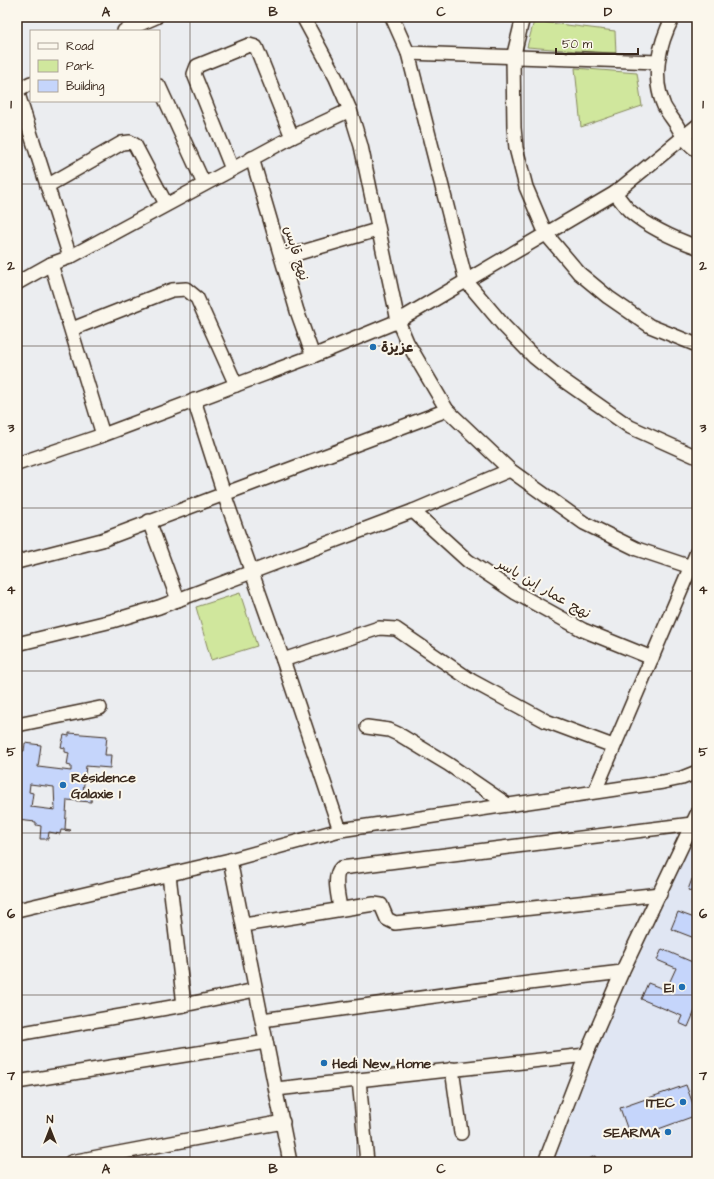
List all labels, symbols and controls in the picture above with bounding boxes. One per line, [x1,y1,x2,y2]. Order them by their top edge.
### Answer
text: A [102,3,111,21]
text: B [268,3,278,21]
text: C [436,3,446,21]
text: D [604,3,613,21]
legend [30,30,160,102]
scale bar [556,30,638,56]
text: 50 m [562,36,593,53]
text: Road [66,38,94,55]
text: Park [66,58,94,75]
text: Building [66,78,104,96]
text: 1 [10,95,12,113]
text: 1 [702,95,704,113]
street label: نهج قابس [278,224,314,283]
text: 2 [6,257,15,275]
text: 2 [698,257,707,275]
place label: عزيزة [381,338,414,358]
marker: عزيزة [368,342,378,352]
text: 3 [7,419,15,437]
text: 3 [699,419,707,437]
street label: نهج عمار إبن ياسر [492,553,594,624]
text: 4 [7,581,16,599]
text: 4 [699,581,708,599]
text: 5 [6,743,16,761]
text: 5 [698,743,708,761]
place label: Résidence Galaxie 1 [71,768,136,804]
marker: Résidence Galaxie 1 [58,780,68,790]
text: 6 [7,905,16,923]
text: 6 [699,905,708,923]
place label: E1 [664,978,674,998]
marker: E1 [677,982,687,992]
place label: Hedi New Home [332,1054,431,1074]
marker: Hedi New Home [319,1058,329,1068]
text: 7 [6,1067,16,1085]
text: 7 [698,1067,708,1085]
place label: ITEC [646,1093,675,1113]
marker: ITEC [678,1097,688,1107]
north arrow [30,1109,70,1149]
text: N [47,1112,54,1127]
place label: SEARMA [602,1123,661,1143]
marker: SEARMA [663,1127,673,1137]
text: A [102,1160,111,1178]
text: B [268,1160,278,1178]
text: C [436,1160,446,1178]
text: D [604,1160,613,1178]

